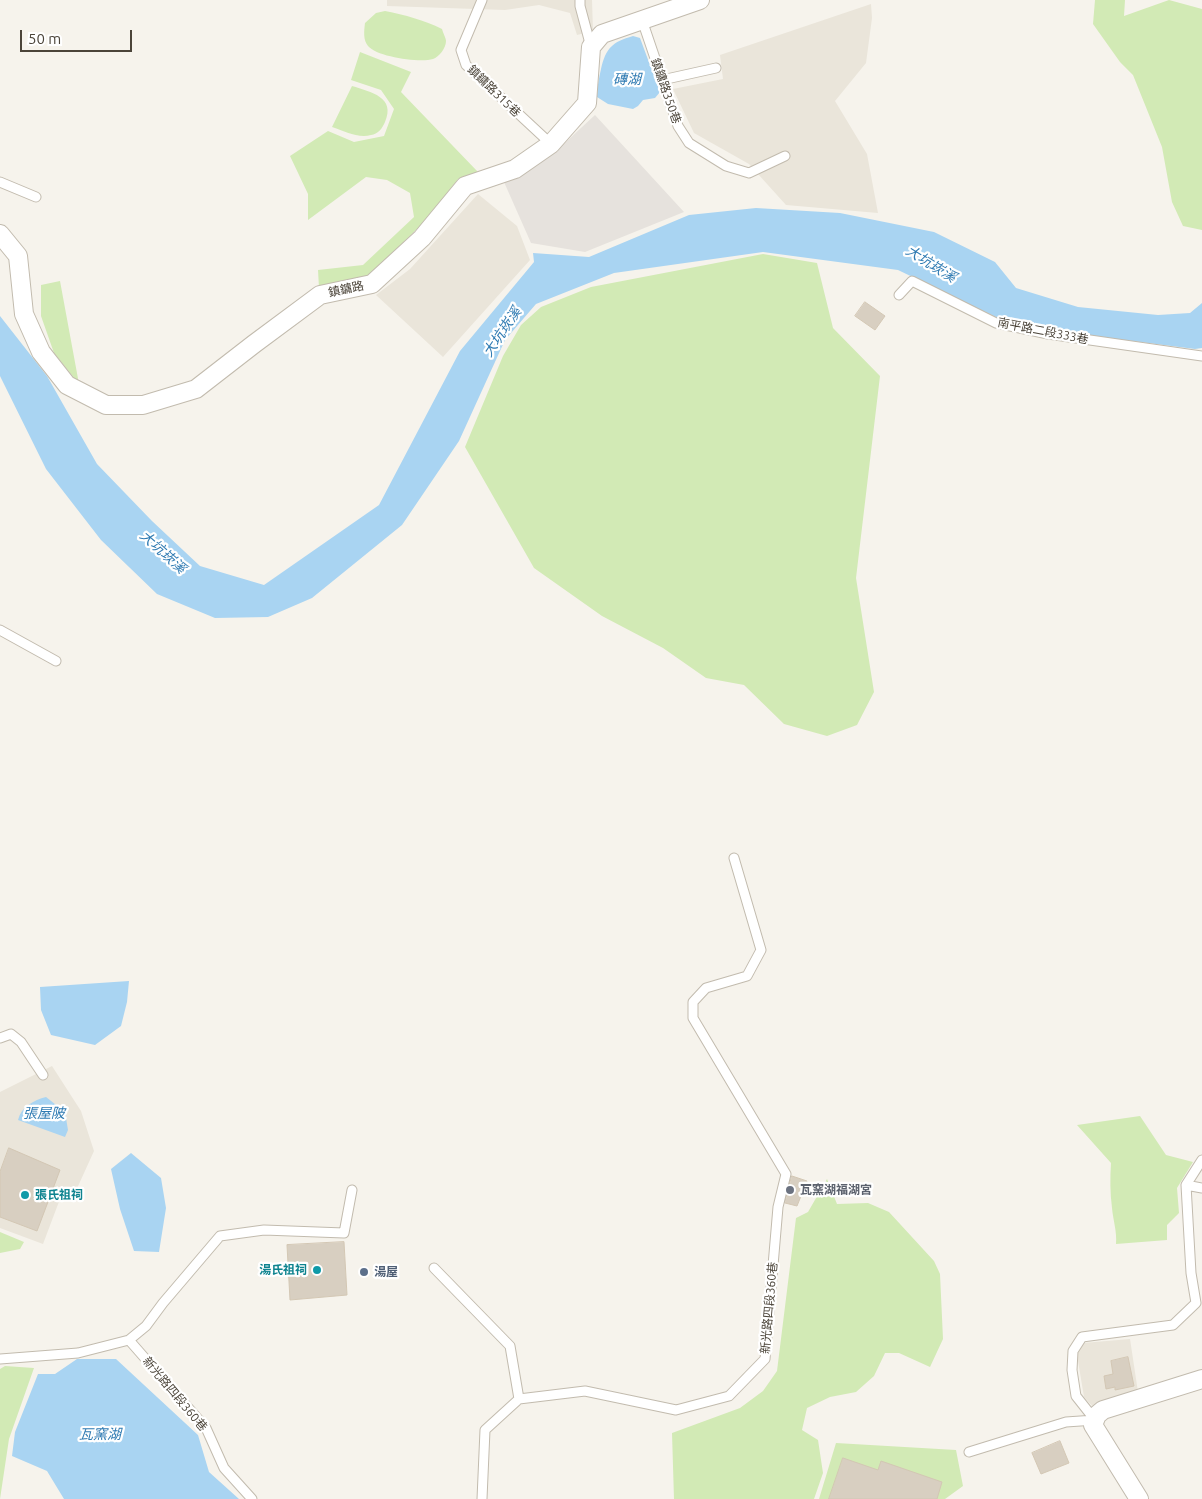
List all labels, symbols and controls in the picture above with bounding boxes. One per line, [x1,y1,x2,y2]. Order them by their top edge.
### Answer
scale bar [22,20,135,52]
text: 50 m [28,30,61,47]
street label: 鎮鏞路350巷 [648,56,684,126]
street label: 鎮鏞路315巷 [464,62,524,120]
water label: 磚湖 [613,71,641,87]
water label: 大坑崁溪 [903,242,959,286]
street label: 鎮鏞路 [327,278,365,300]
water label: 大坑崁溪 [479,304,525,360]
street label: 南平路二段333巷 [996,315,1090,347]
water label: 大坑崁溪 [137,527,189,577]
water label: 張屋陂 [23,1105,65,1121]
place label: 瓦窯湖福湖宮 [800,1183,872,1197]
marker: 瓦窯湖福湖宮 [784,1184,796,1196]
place label: 張氏祖祠 [35,1188,83,1202]
marker: 張氏祖祠 [19,1189,31,1201]
street label: 新光路四段360巷 [758,1261,780,1355]
place label: 湯氏祖祠 [259,1263,307,1277]
marker: 湯氏祖祠 [311,1264,323,1276]
place label: 湯屋 [374,1265,398,1279]
marker: 湯屋 [358,1266,370,1278]
street label: 新光路四段360巷 [140,1354,210,1434]
water label: 瓦窯湖 [79,1426,121,1442]

